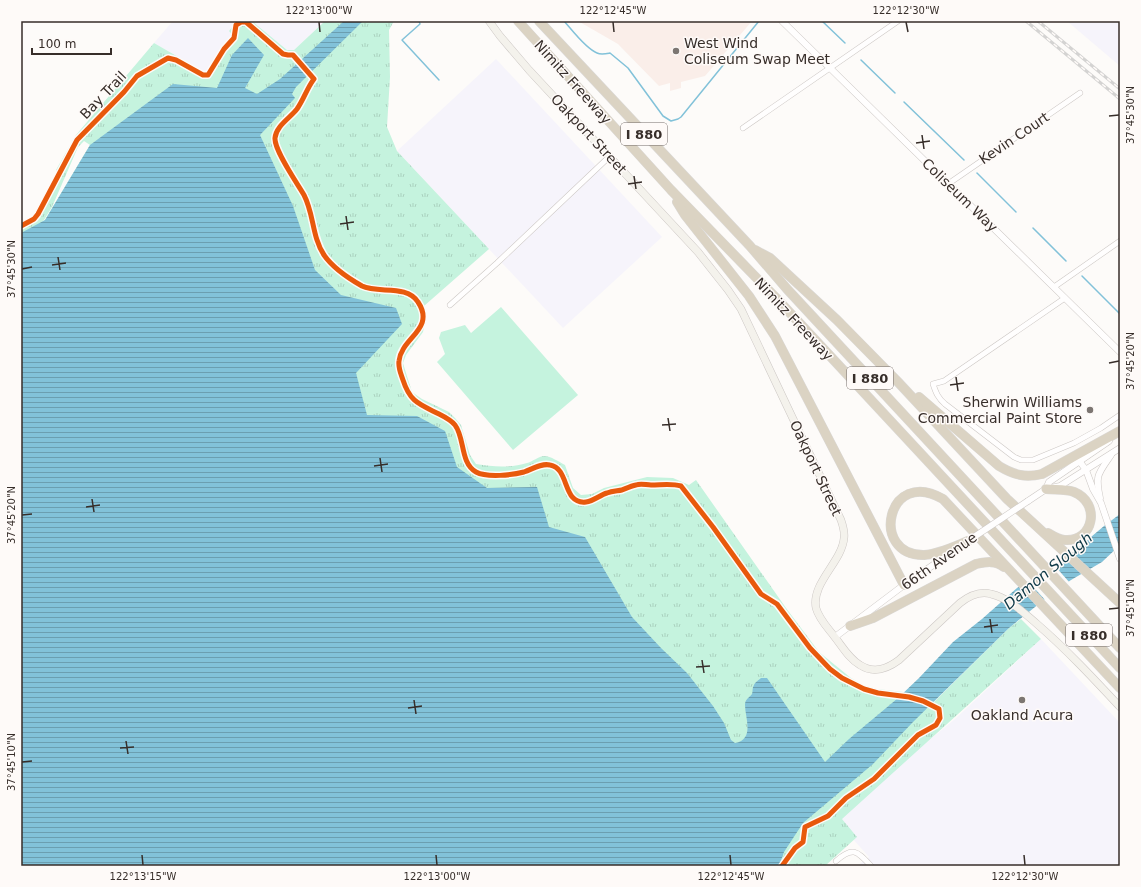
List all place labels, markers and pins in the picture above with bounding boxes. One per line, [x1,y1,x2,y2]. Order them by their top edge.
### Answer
place label: West Wind Coliseum Swap Meet [684,35,831,67]
marker: West Wind Coliseum Swap Meet [671,46,681,56]
place label: Sherwin Williams Commercial Paint Store [918,394,1082,426]
marker: Sherwin Williams Commercial Paint Store [1085,405,1095,415]
marker: Oakland Acura [1017,695,1027,705]
place label: Oakland Acura [971,707,1073,723]

